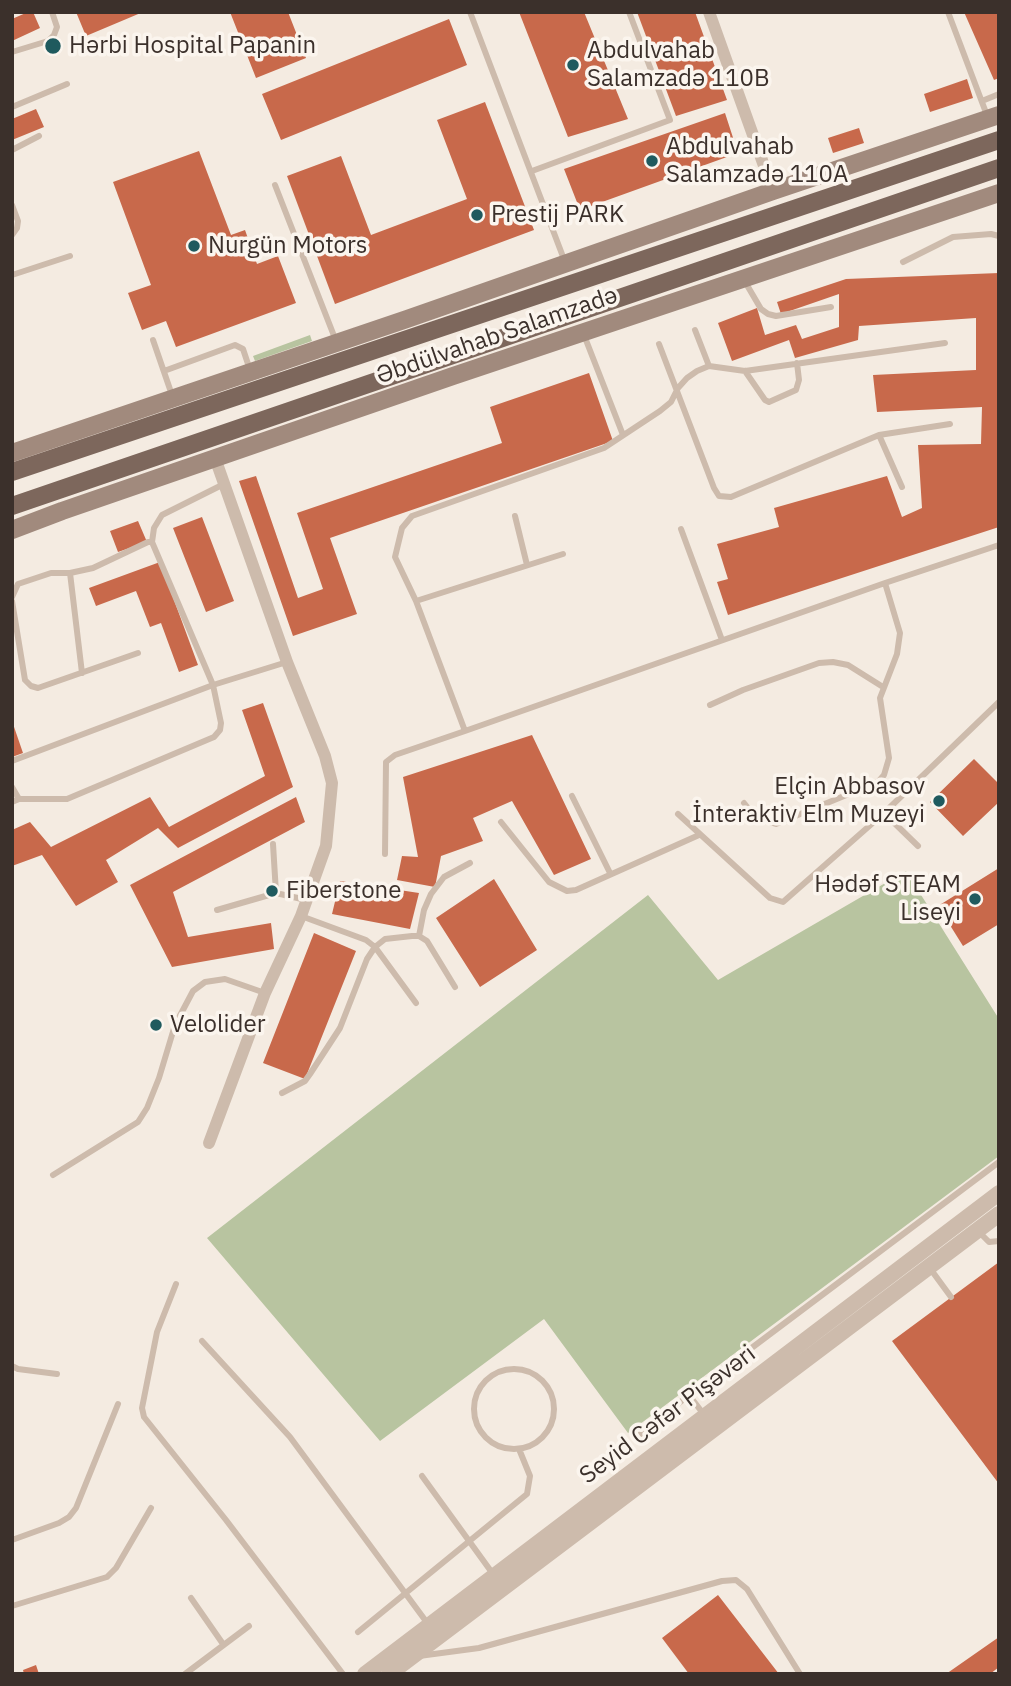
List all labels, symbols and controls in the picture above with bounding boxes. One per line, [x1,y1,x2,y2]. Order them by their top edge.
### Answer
place label: Hərbi Hospital Papanin [69,32,316,60]
marker: Hərbi Hospital Papanin [43,36,63,56]
place label: Abdulvahab Salamzadə 110B [587,37,770,93]
marker: Abdulvahab Salamzadə 110B [565,57,581,73]
place label: Abdulvahab Salamzadə 110A [666,133,848,189]
marker: Abdulvahab Salamzadə 110A [644,153,660,169]
place label: Prestij PARK [491,201,624,229]
marker: Prestij PARK [469,207,485,223]
place label: Nurgün Motors [208,232,368,260]
marker: Nurgün Motors [186,238,202,254]
street label: Əbdülvahab Salamzadə [373,281,621,391]
place label: Elçin Abbasov İnteraktiv Elm Muzeyi [692,773,925,829]
marker: Elçin Abbasov İnteraktiv Elm Muzeyi [931,793,947,809]
place label: Hədəf STEAM Liseyi [814,871,961,927]
place label: Fiberstone [286,877,401,905]
marker: Fiberstone [264,883,280,899]
marker: Hədəf STEAM Liseyi [967,891,983,907]
place label: Velolider [170,1011,265,1039]
marker: Velolider [148,1017,164,1033]
street label: Seyid Cəfər Pişəvəri [574,1340,762,1490]

